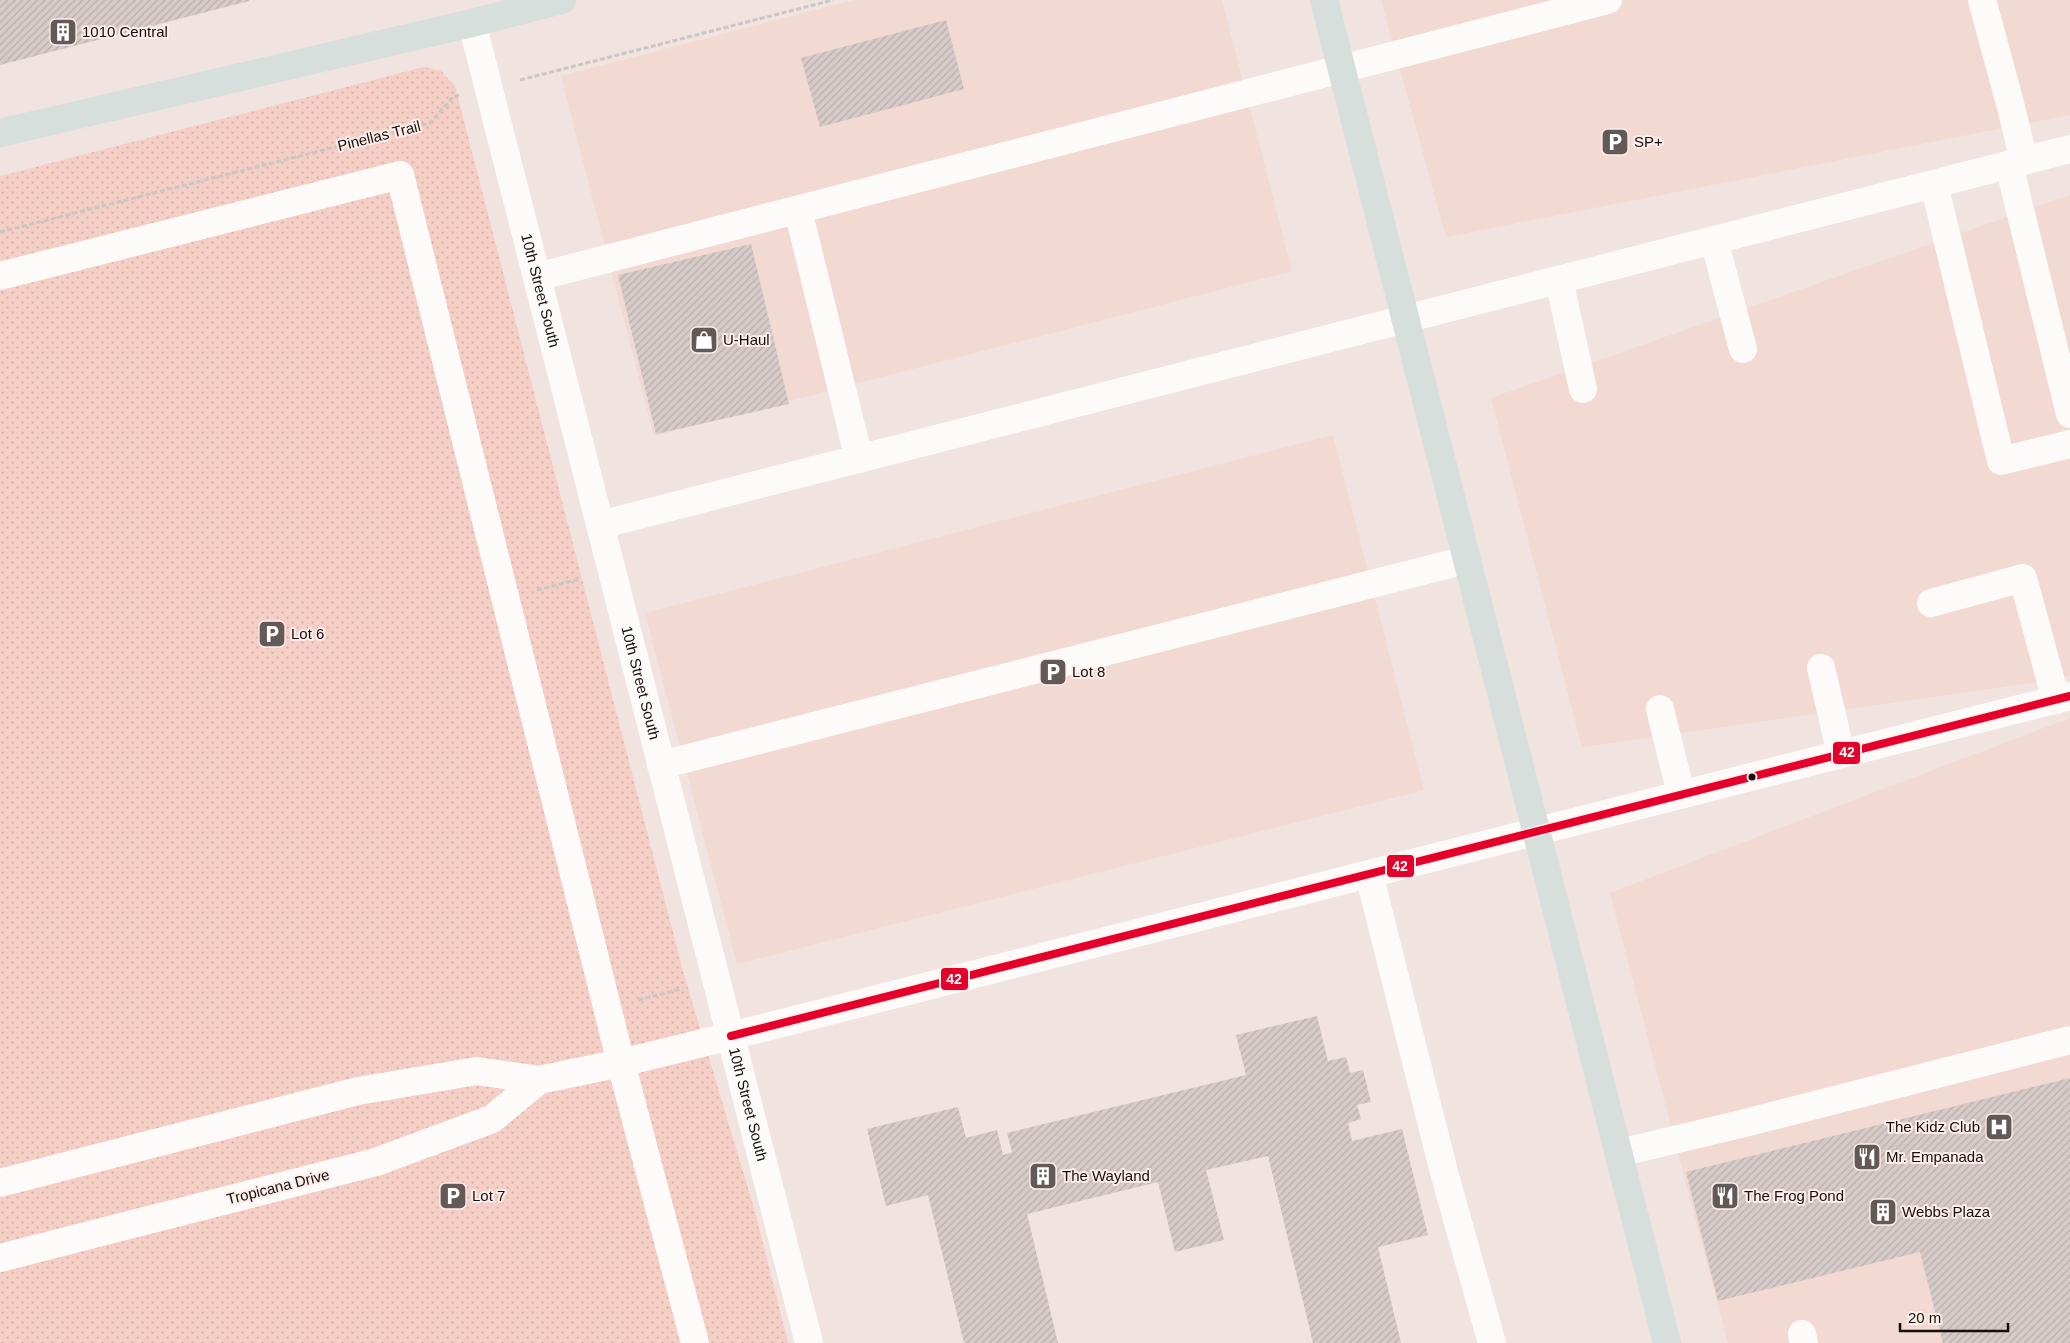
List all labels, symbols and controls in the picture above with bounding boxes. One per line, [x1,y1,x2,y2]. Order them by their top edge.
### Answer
building icon: 1010 Central [48,17,78,47]
place label: 1010 Central [82,23,168,40]
street label: Pinellas Trail [336,117,422,154]
parking icon: SP+ [1600,127,1630,157]
place label: SP+ [1634,133,1663,150]
street label: 10th Street South [518,232,563,349]
shop icon: U-Haul [689,325,719,355]
place label: U-Haul [723,331,770,348]
parking icon: Lot 6 [257,619,287,649]
street label: 10th Street South [618,624,664,741]
place label: Lot 6 [291,625,324,642]
parking icon: Lot 8 [1038,657,1068,687]
place label: Lot 8 [1072,663,1105,680]
line badge: 42 [1832,741,1861,765]
text: 42 [1839,744,1855,760]
unlabelled marker [1747,772,1757,782]
line badge: 42 [1386,854,1415,878]
text: 42 [1392,858,1408,874]
line badge: 42 [940,967,969,991]
text: 42 [946,971,962,987]
street label: 10th Street South [726,1045,771,1163]
hospital icon: The Kidz Club [1984,1112,2014,1142]
place label: The Kidz Club [1886,1118,1980,1135]
restaurant icon: Mr. Empanada [1852,1142,1882,1172]
place label: Mr. Empanada [1886,1148,1984,1165]
building icon: The Wayland [1028,1161,1058,1191]
street label: Tropicana Drive [225,1166,331,1208]
place label: The Wayland [1062,1167,1150,1184]
parking icon: Lot 7 [438,1181,468,1211]
restaurant icon: The Frog Pond [1710,1181,1740,1211]
place label: Lot 7 [472,1187,505,1204]
place label: The Frog Pond [1744,1187,1844,1204]
building icon: Webbs Plaza [1868,1197,1898,1227]
place label: Webbs Plaza [1902,1203,1991,1220]
scale bar [1900,1300,2008,1332]
text: 20 m [1908,1309,1941,1326]

